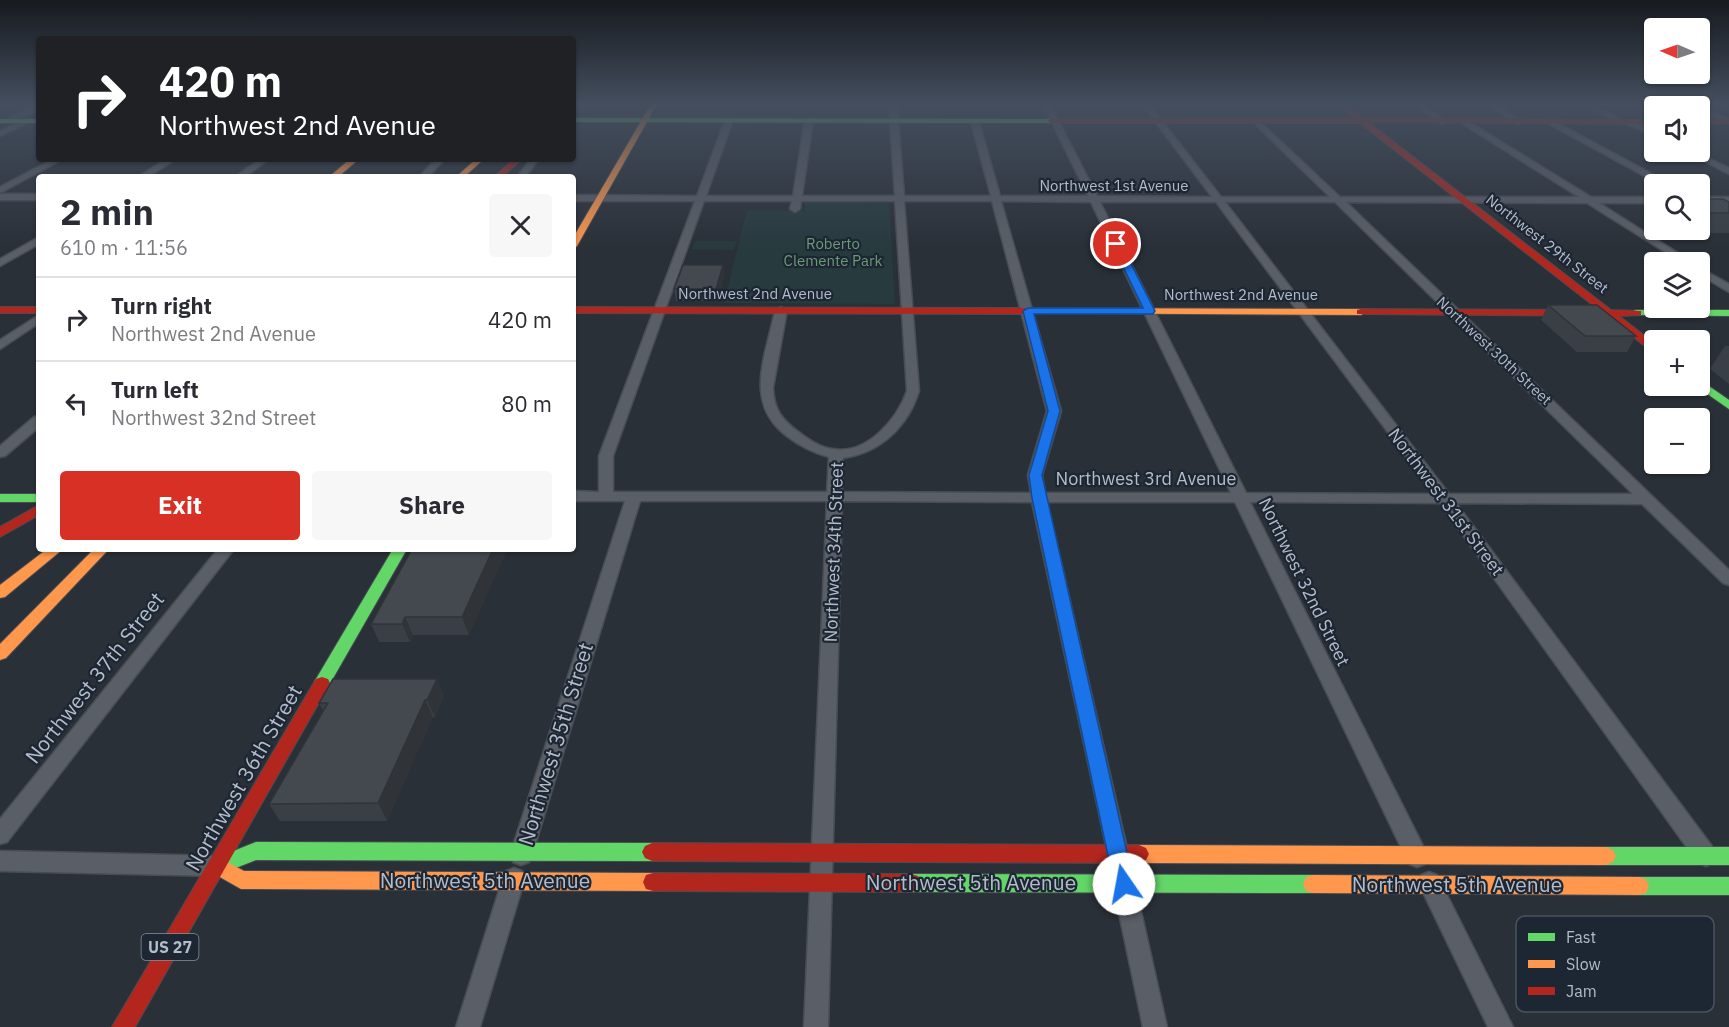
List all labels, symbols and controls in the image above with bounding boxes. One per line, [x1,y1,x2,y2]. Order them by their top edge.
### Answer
north arrow [1644,18,1710,84]
map controls [1644,18,1710,474]
text: 420 m [159,54,282,109]
icon: right [60,60,138,138]
button: sound [1644,96,1710,162]
text: Northwest 2nd Avenue [159,107,436,142]
button: search [1644,174,1710,240]
street label: Northwest 1st Avenue [1039,176,1189,195]
text: 2 min [60,188,154,235]
street label: Northwest 29th Street [1482,190,1612,297]
button: close [489,194,552,257]
pin [1090,218,1141,269]
icon: arrive [1099,227,1132,260]
text: 610 m · 11:56 [60,234,188,261]
park label: Roberto Clemente Park [784,234,883,270]
button: layers [1644,252,1710,318]
street label: Northwest 2nd Avenue [678,284,832,303]
street label: Northwest 2nd Avenue [1164,285,1318,304]
text: Turn right [111,291,212,320]
street label: Northwest 30th Street [1433,292,1556,409]
icon: right [60,303,93,336]
text: 420 m [488,305,552,334]
text: Northwest 2nd Avenue [111,320,316,347]
button: + [1644,330,1710,396]
text: Turn left [111,375,199,404]
icon: left [60,387,93,420]
text: 80 m [501,389,552,418]
text: Northwest 32nd Street [111,404,316,431]
button: − [1644,408,1710,474]
street label: Northwest 31st Street [1383,423,1509,580]
street label: Northwest 34th Street [819,461,848,643]
street label: Northwest 3rd Avenue [1056,467,1237,490]
button: Exit [60,471,300,540]
button: Share [312,471,552,540]
street label: Northwest 32nd Street [1254,494,1355,670]
street label: Northwest 37th Street [18,586,170,769]
street label: Northwest 35th Street [511,639,599,849]
street label: Northwest 36th Street [178,679,308,876]
position arrow [1092,852,1156,916]
street label: Northwest 5th Avenue [380,866,590,894]
street label: Northwest 5th Avenue [866,868,1076,896]
street label: Northwest 5th Avenue [1352,870,1562,898]
legend [1516,916,1714,1012]
text: Fast [1566,927,1596,947]
road number: US 27 [142,934,198,960]
text: Slow [1566,954,1601,974]
text: Jam [1566,981,1597,1001]

